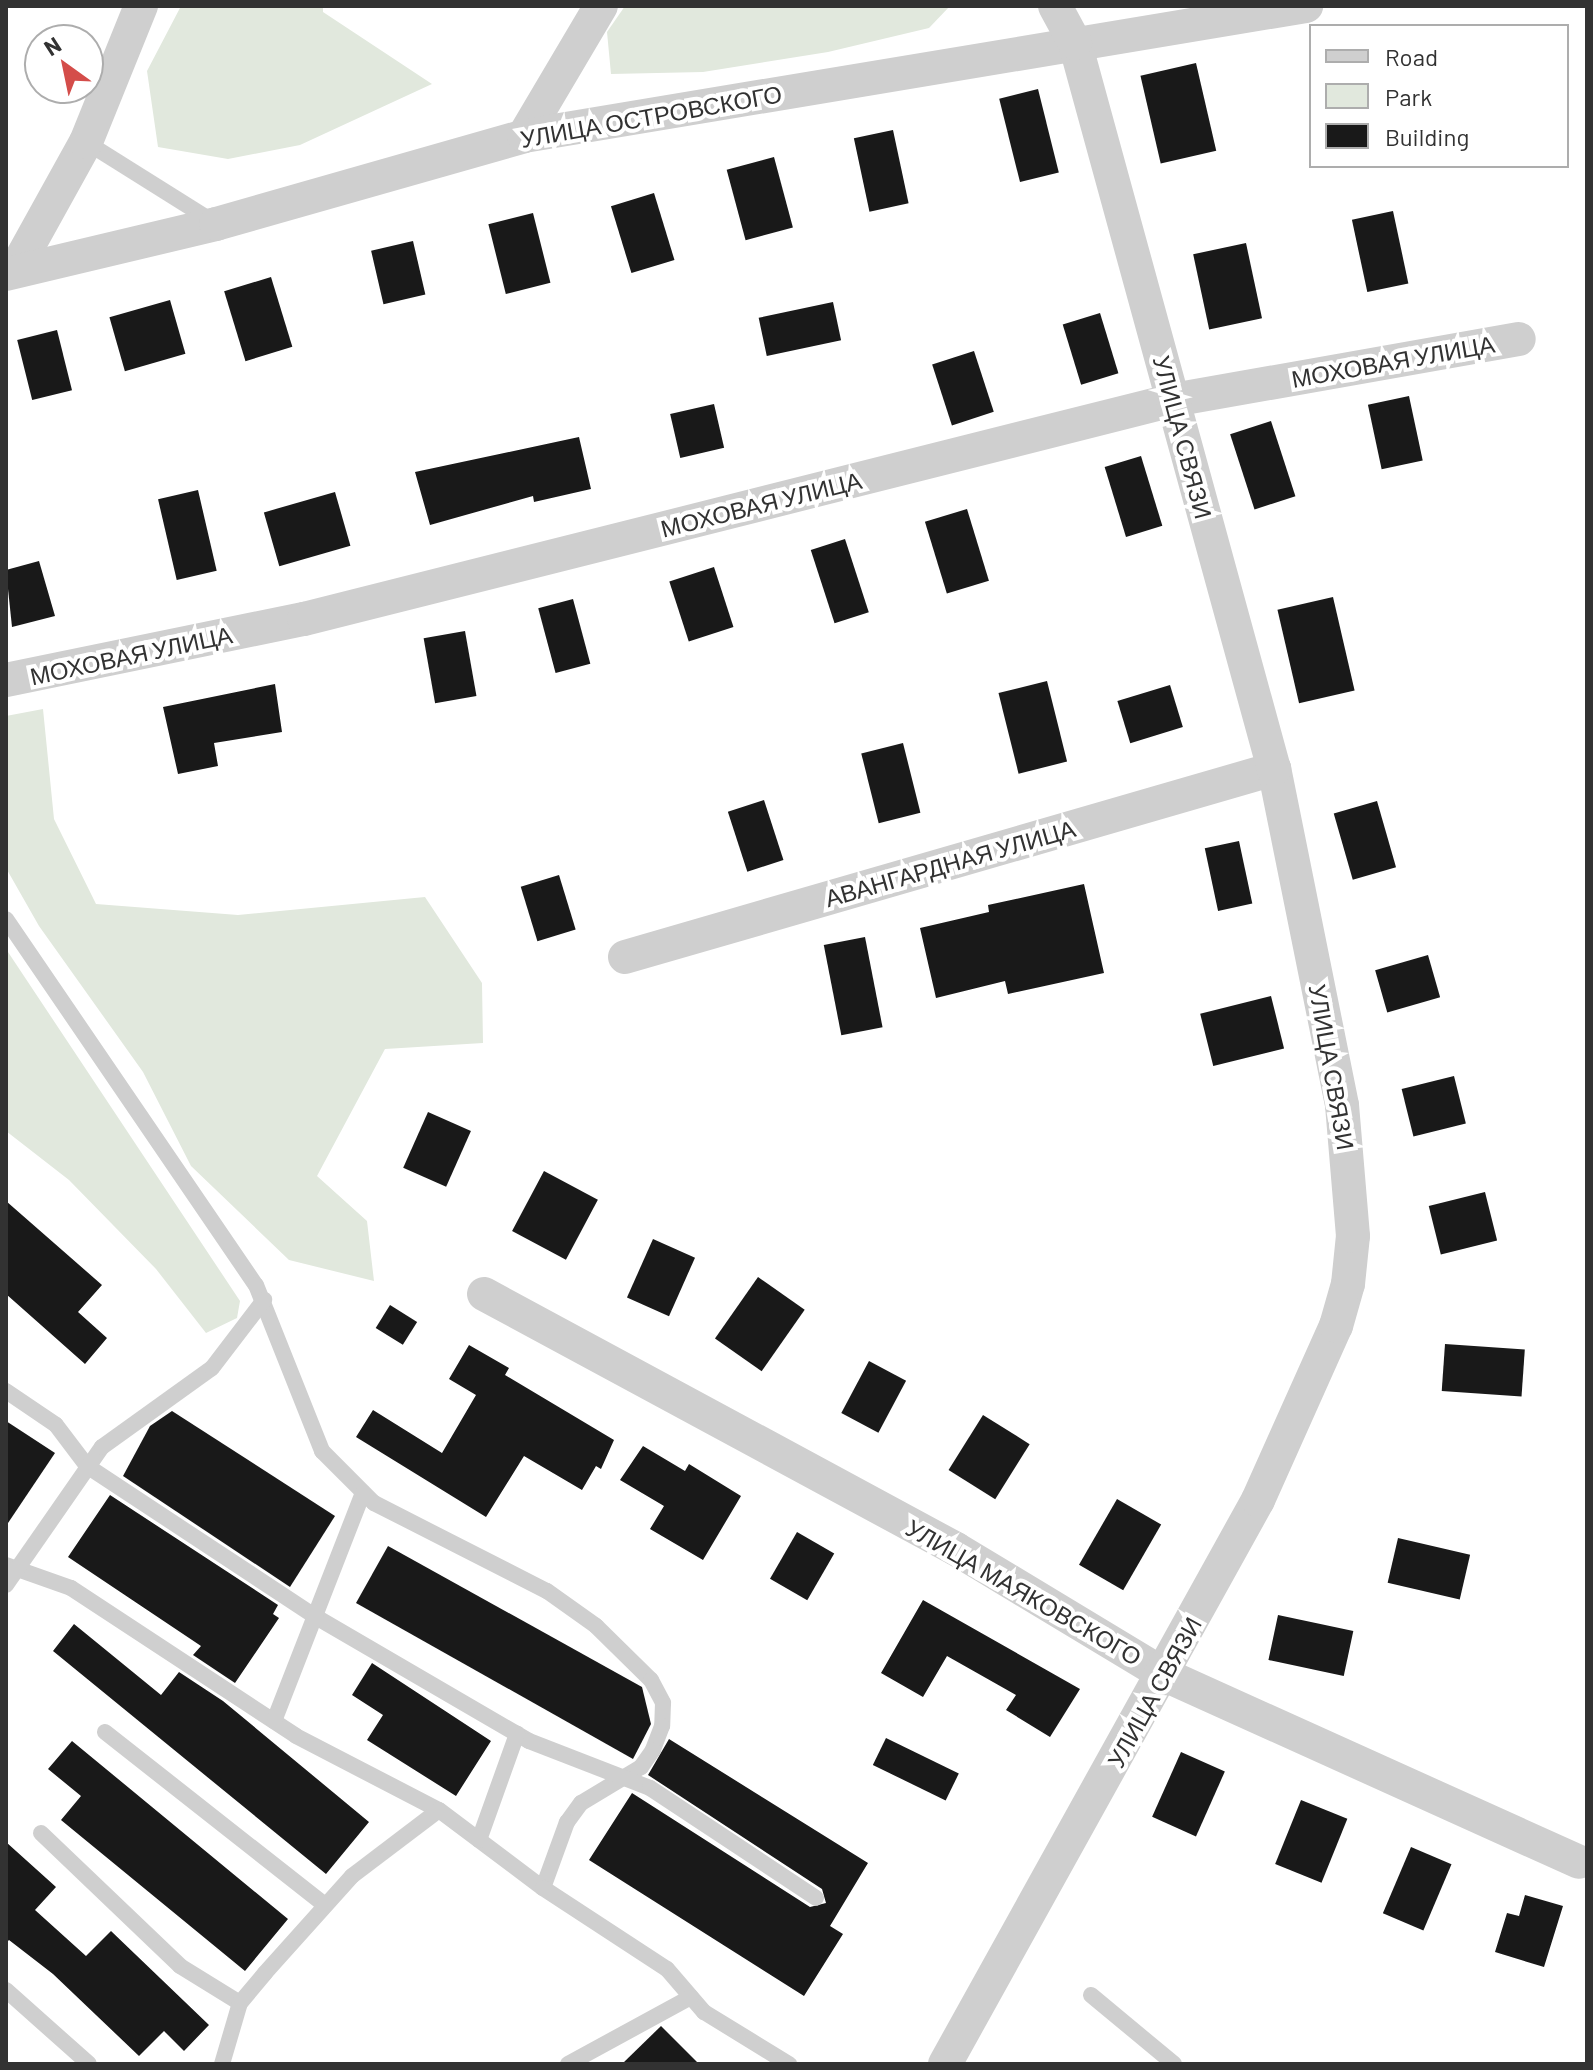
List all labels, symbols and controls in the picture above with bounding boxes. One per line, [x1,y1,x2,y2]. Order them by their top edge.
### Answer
north arrow [24,24,104,104]
legend [1309,24,1569,168]
text: N [39,31,65,60]
text: Road [1385,42,1438,71]
street label: УЛИЦА ОСТРОВСКОГО [518,79,784,153]
text: Park [1385,82,1432,111]
text: Building [1385,122,1469,151]
street label: МОХОВАЯ УЛИЦА [1289,329,1497,393]
street label: УЛИЦА СВЯЗИ [1147,352,1219,522]
street label: МОХОВАЯ УЛИЦА [658,465,864,543]
street label: МОХОВАЯ УЛИЦА [27,619,235,691]
street label: АВАНГАРДНАЯ УЛИЦА [821,813,1079,913]
street label: УЛИЦА СВЯЗИ [1303,982,1361,1152]
street label: УЛИЦА МАЯКОВСКОГО [901,1513,1147,1671]
street label: УЛИЦА СВЯЗИ [1101,1612,1207,1772]

